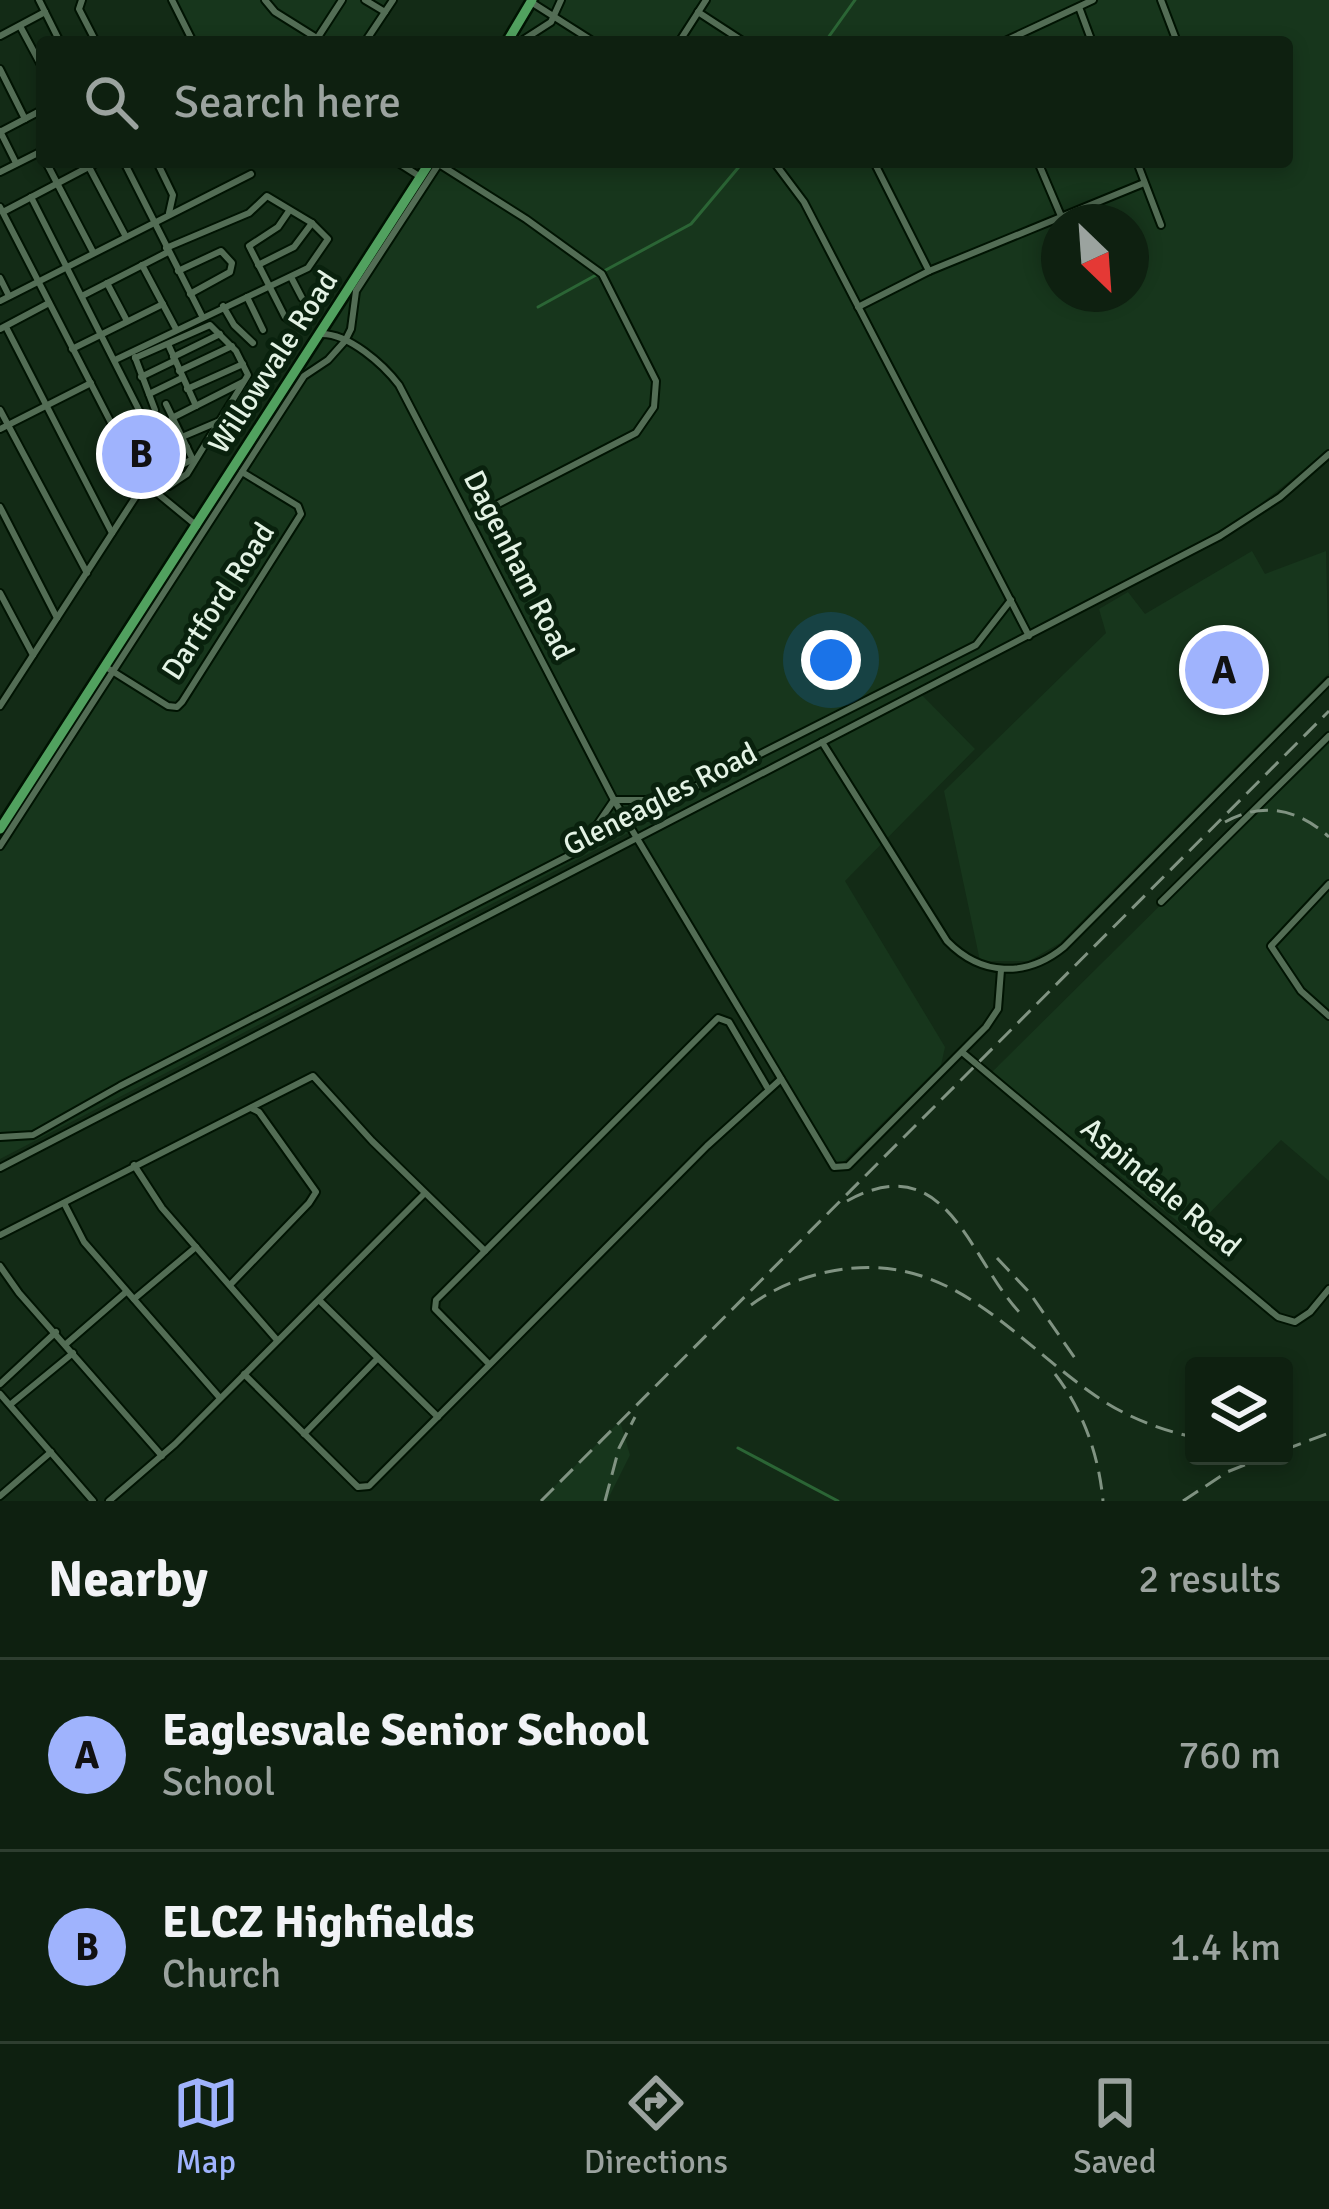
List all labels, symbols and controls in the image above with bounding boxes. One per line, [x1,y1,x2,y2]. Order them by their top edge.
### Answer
search box [36,36,1293,168]
icon: search [78,69,144,135]
text: Search here [174,75,401,130]
north arrow [1041,204,1149,312]
street label: Willowvale Road [201,264,346,461]
pin: B [102,409,180,499]
street label: Dagenham Road [455,464,582,666]
street label: Dartford Road [154,516,283,687]
pin: A [1185,625,1263,715]
your location [801,630,861,690]
street label: Gleneagles Road [557,735,763,864]
street label: Aspindale Road [1073,1110,1248,1265]
map controls [1185,1357,1293,1465]
button: layers [1185,1357,1293,1465]
text: Nearby [48,1548,208,1611]
text: 2 results [1138,1555,1281,1603]
text: Eaglesvale Senior School [162,1703,649,1758]
text: A [75,1731,99,1779]
text: 760 m [1178,1731,1281,1779]
text: School [162,1758,275,1806]
text: ELCZ Highfields [162,1895,475,1950]
text: B [75,1923,99,1971]
text: 1.4 km [1169,1923,1281,1971]
text: Church [162,1950,281,1998]
tab: Map [173,2070,239,2183]
tab: Directions [584,2070,728,2183]
tab: Saved [1073,2070,1156,2183]

